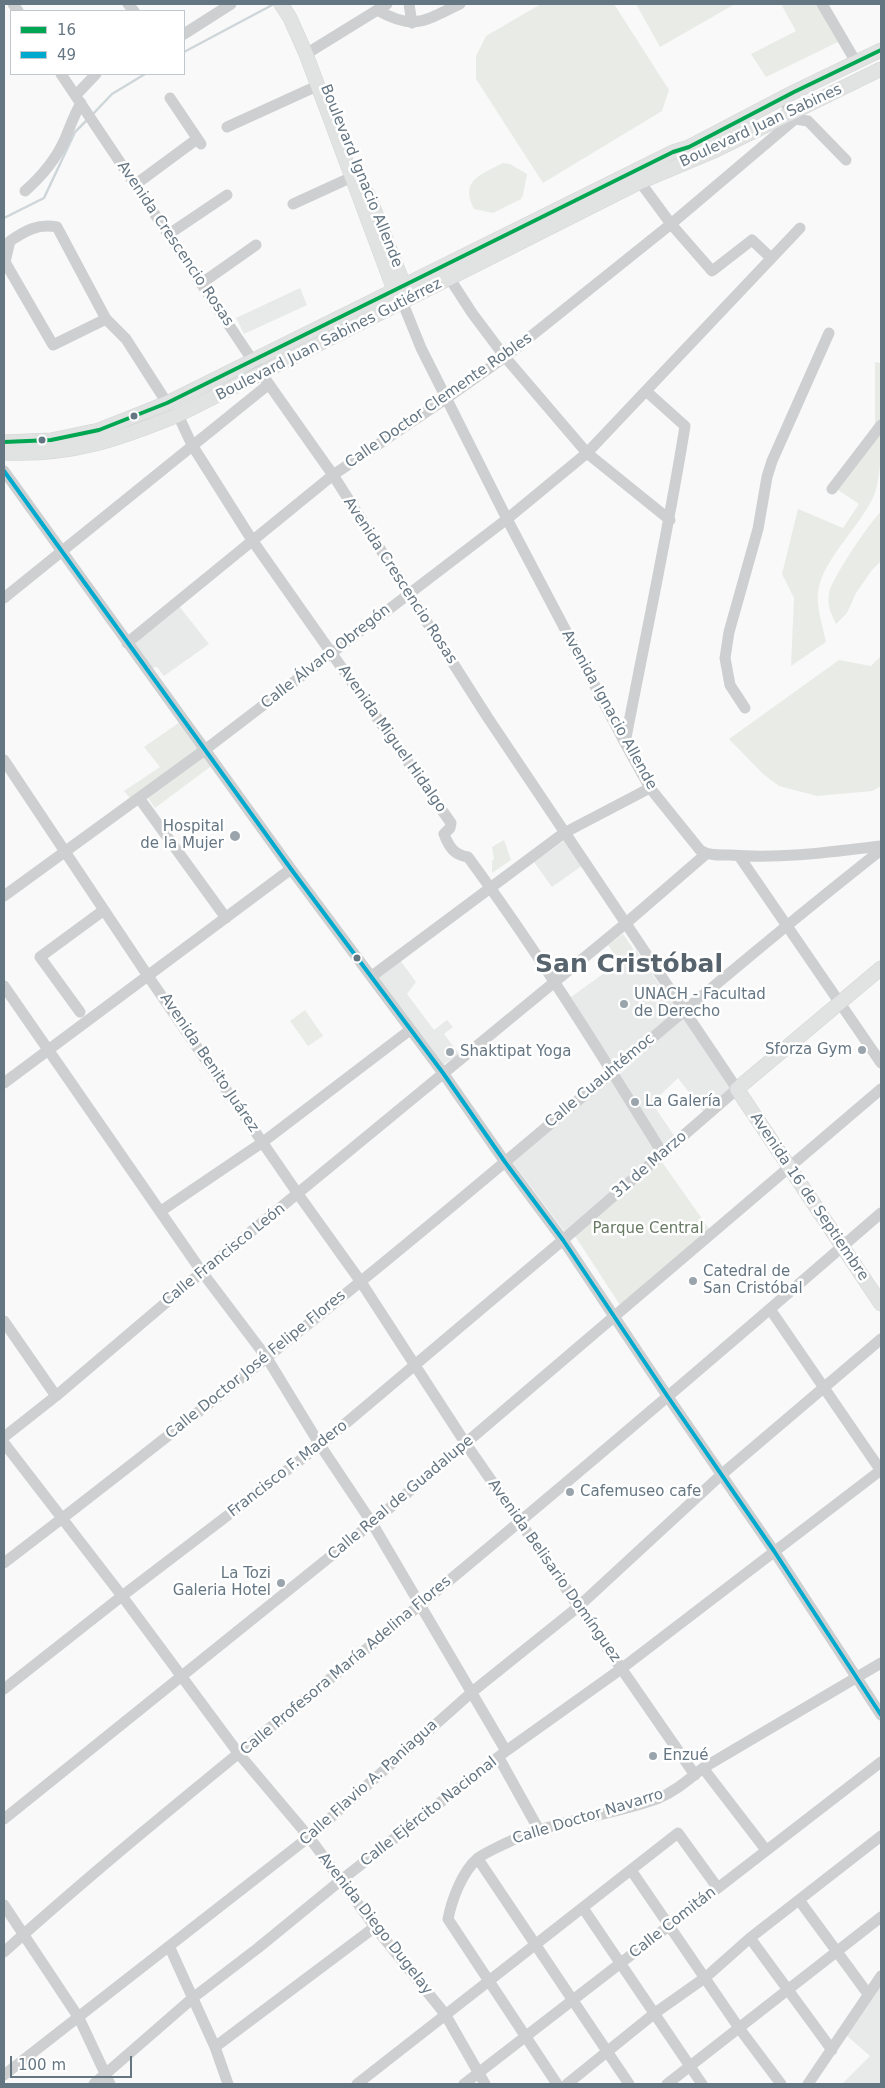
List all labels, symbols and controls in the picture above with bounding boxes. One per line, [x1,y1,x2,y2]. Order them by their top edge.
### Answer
legend [10,10,185,75]
text: 16 [57,21,76,39]
text: 49 [57,46,76,64]
street label: Boulevard Juan Sabines [677,80,845,172]
street label: Boulevard Ignacio Allende [316,82,406,270]
street label: Avenida Crescencio Rosas [113,158,237,330]
street label: Boulevard Juan Sabines Gutiérrez [213,275,445,405]
street label: Calle Doctor Clemente Robles [342,329,536,473]
unlabelled marker [129,411,139,421]
unlabelled marker [37,435,47,445]
street label: Avenida Crescencio Rosas [339,494,461,668]
street label: Calle Álvaro Obregón [258,601,394,713]
street label: Avenida Ignacio Allende [558,627,660,793]
street label: Avenida Miguel Hidalgo [334,662,450,816]
place label: Hospital de la Mujer [140,818,224,853]
marker: Hospital de la Mujer [228,829,242,843]
district label: San Cristóbal [535,950,723,980]
unlabelled marker [352,953,362,963]
place label: UNACH - Facultad de Derecho [634,986,766,1021]
street label: Avenida Benito Juárez [156,990,262,1136]
marker: UNACH - Facultad de Derecho [618,998,630,1010]
street label: Calle Cuauhtémoc [542,1030,658,1132]
place label: Sforza Gym [765,1041,852,1059]
place label: Shaktipat Yoga [460,1043,571,1061]
marker: Sforza Gym [856,1044,868,1056]
marker: Shaktipat Yoga [444,1046,456,1058]
place label: La Galería [645,1093,721,1111]
marker: La Galería [629,1096,641,1108]
street label: Avenida 16 de Septiembre [746,1110,872,1284]
street label: 31 de Marzo [609,1128,691,1202]
street label: Calle Francisco León [159,1200,289,1310]
park label: Parque Central [592,1220,704,1238]
place label: Catedral de San Cristóbal [703,1263,803,1298]
marker: Catedral de San Cristóbal [687,1275,699,1287]
street label: Calle Doctor José Felipe Flores [162,1287,350,1443]
street label: Francisco F. Madero [225,1417,351,1521]
street label: Calle Real de Guadalupe [325,1432,477,1564]
street label: Avenida Belisario Domínguez [484,1476,624,1666]
place label: Cafemuseo cafe [580,1483,701,1501]
marker: Cafemuseo cafe [564,1486,576,1498]
place label: La Tozi Galeria Hotel [173,1565,271,1600]
street label: Calle Profesora María Adelina Flores [237,1573,455,1759]
marker: La Tozi Galeria Hotel [275,1577,287,1589]
street label: Calle Flavio A. Paniagua [296,1716,442,1850]
place label: Enzué [663,1747,709,1765]
marker: Enzué [647,1750,659,1762]
street label: Calle Ejército Nacional [357,1753,501,1871]
street label: Calle Doctor Navarro [511,1786,665,1848]
street label: Avenida Diego Dugelay [314,1849,436,1999]
street label: Calle Comitán [626,1884,720,1962]
scale bar [12,2046,135,2078]
text: 100 m [18,2056,66,2074]

